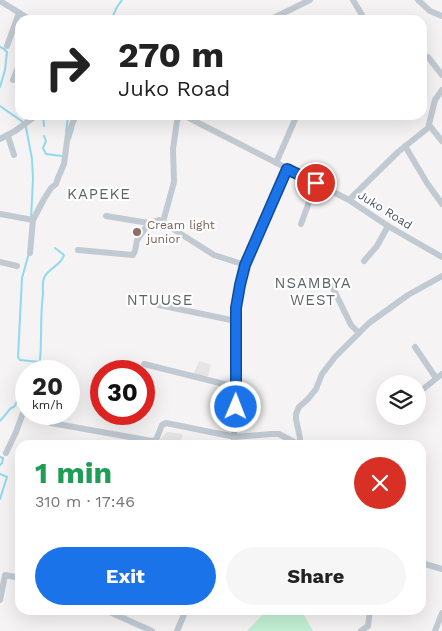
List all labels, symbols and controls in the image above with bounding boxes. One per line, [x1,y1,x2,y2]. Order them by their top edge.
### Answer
text: 270 m [118,34,224,76]
icon: right [35,35,100,100]
text: Juko Road [118,76,230,101]
pin [295,162,337,204]
icon: arrive [302,169,330,197]
district label: KAPEKE [67,185,131,203]
street label: Juko Road [355,188,415,232]
place label: Cream light junior [146,218,215,246]
marker: Cream light junior [131,226,143,238]
district label: NSAMBYA WEST [274,274,352,309]
district label: NTUUSE [127,291,193,309]
speed limit sign: 30 [90,360,155,425]
text: 20 [32,372,63,401]
map controls [376,375,426,425]
button: layers [376,375,426,425]
position arrow [209,380,261,432]
text: km/h [32,398,63,412]
text: 1 min [35,455,112,490]
button: close [354,457,406,509]
text: 310 m · 17:46 [35,492,135,511]
button: Exit [35,547,216,605]
button: Share [226,547,406,605]

